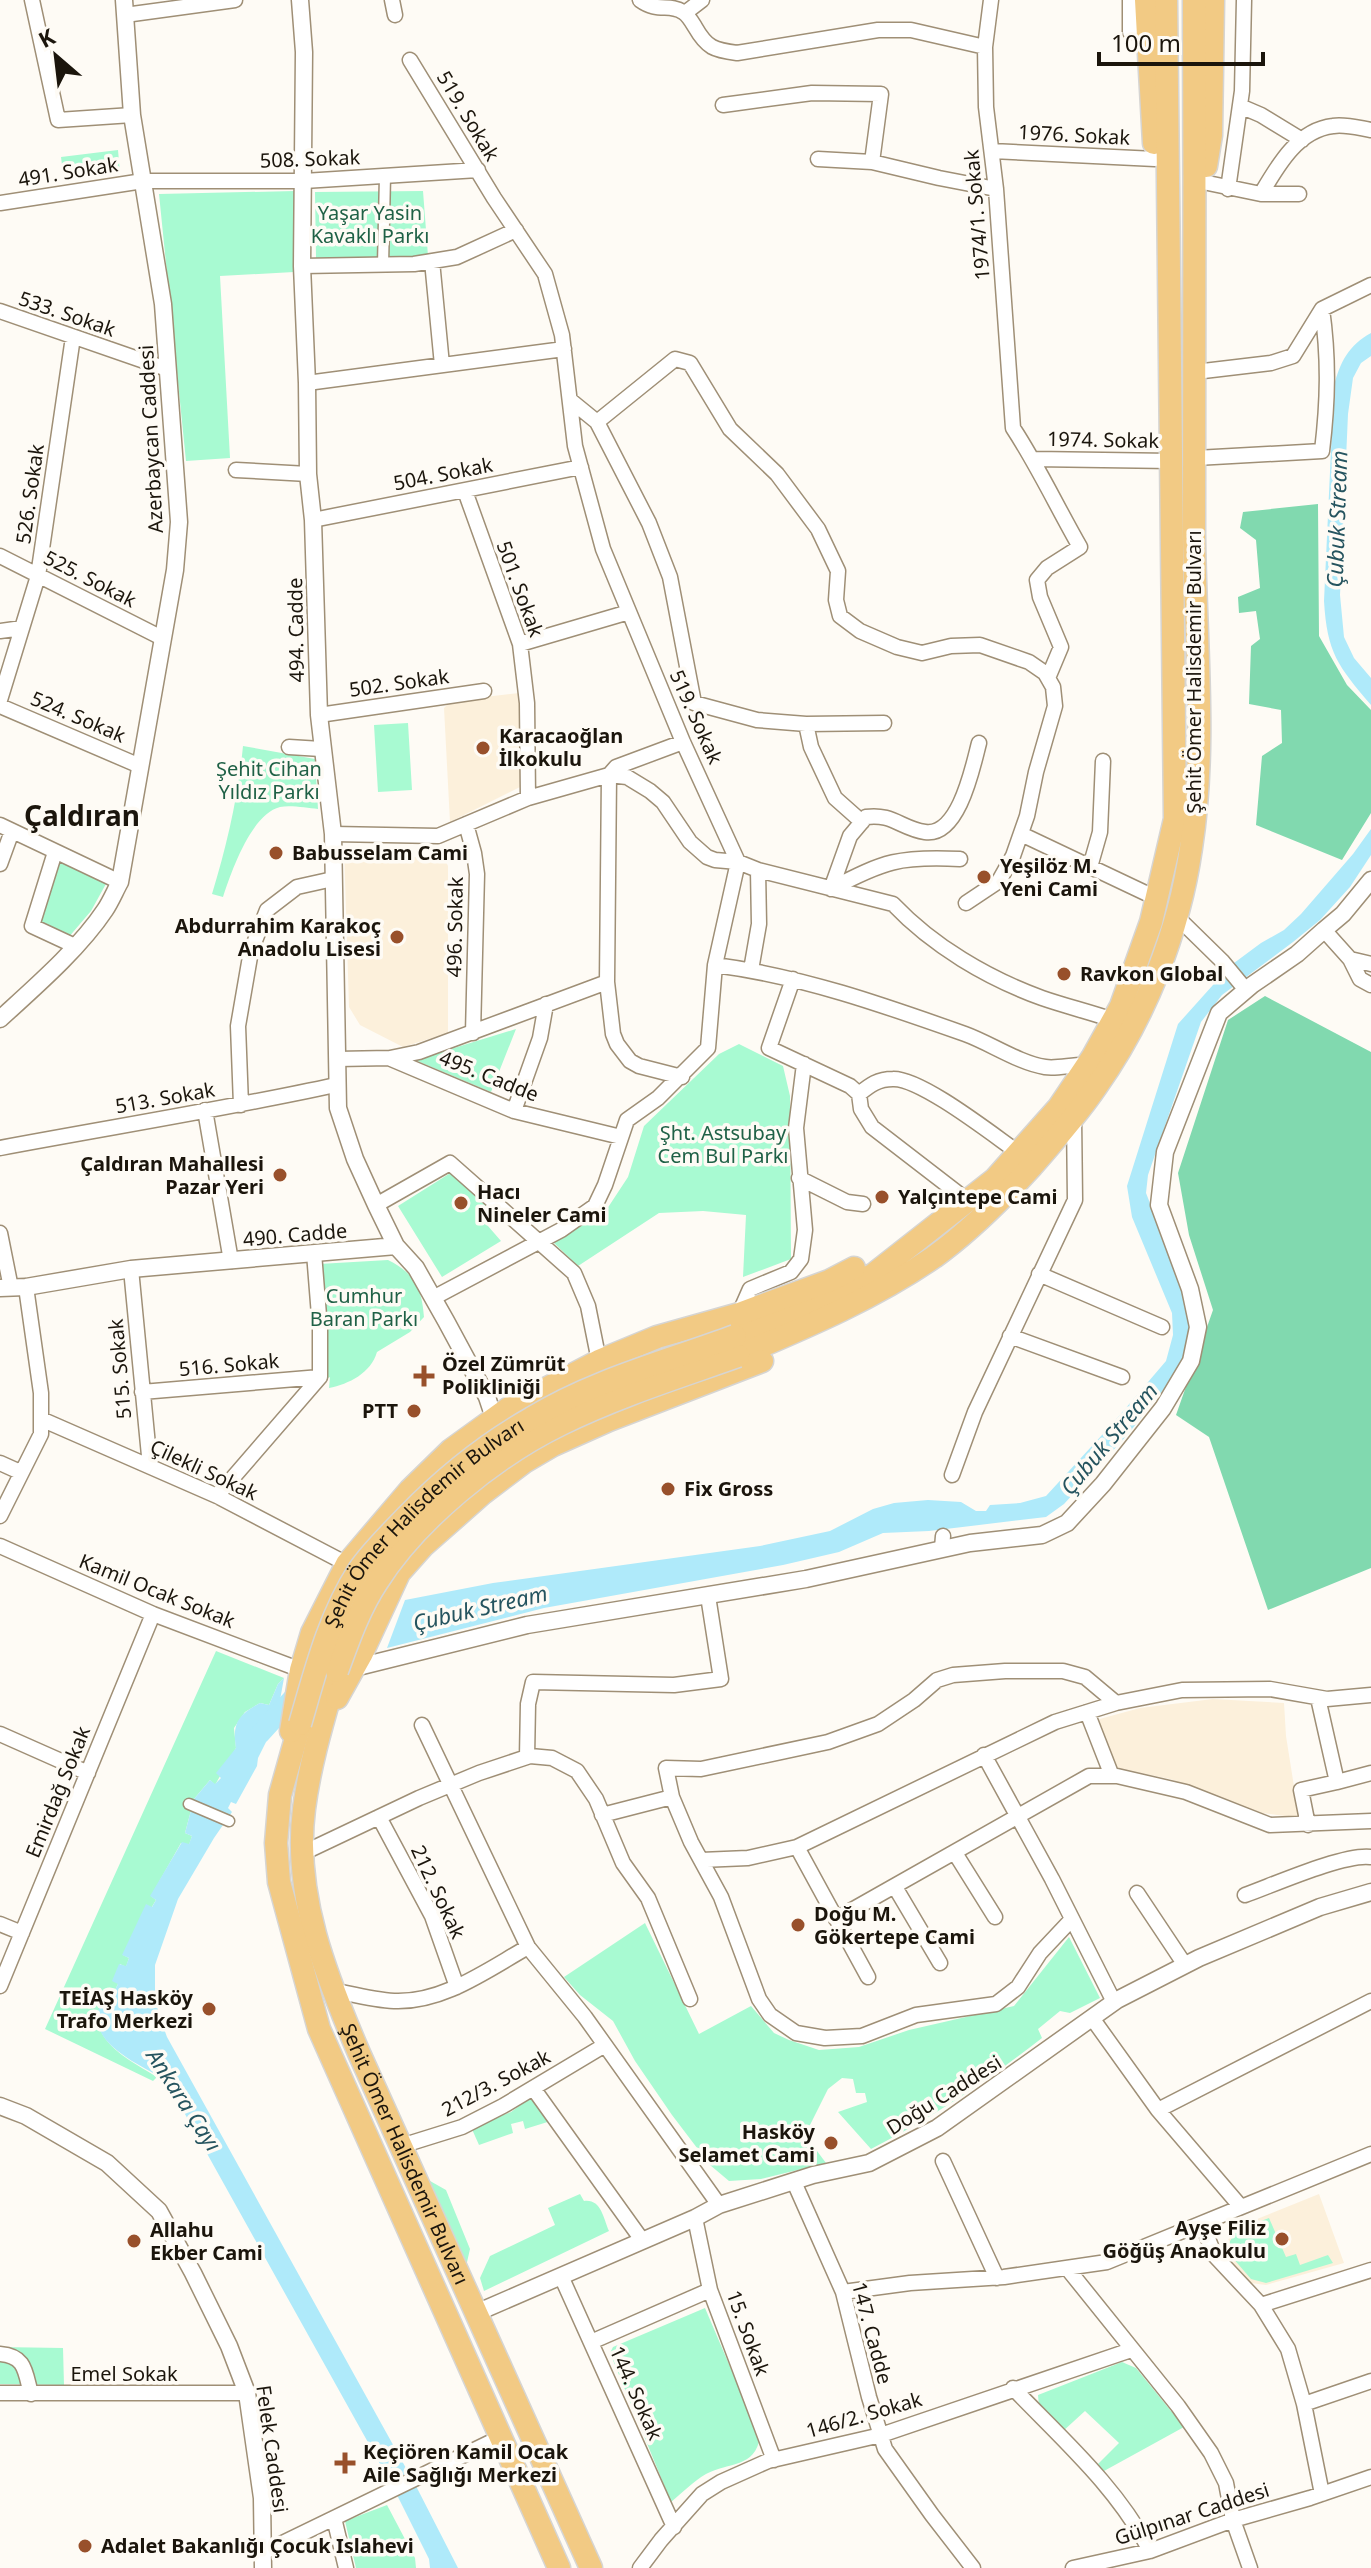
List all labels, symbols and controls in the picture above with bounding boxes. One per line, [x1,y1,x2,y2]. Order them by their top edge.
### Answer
north arrow [16,16,96,96]
scale bar [1099,16,1263,66]
text: K [33,21,60,54]
text: 100 m [1111,26,1181,59]
street label: 519. Sokak [431,66,506,166]
street label: 1976. Sokak [1017,118,1131,151]
street label: 508. Sokak [259,143,361,174]
street label: 1974/1. Sokak [957,148,996,281]
street label: 491. Sokak [16,150,120,193]
park label: Yaşar Yasin Kavaklı Parkı [311,199,429,249]
street label: 533. Sokak [15,284,119,343]
street label: Azerbaycan Caddesi [132,344,169,534]
street label: 1974. Sokak [1047,425,1160,454]
street label: 526. Sokak [9,442,50,546]
water label: Çubuk Stream [1319,450,1353,588]
street label: 504. Sokak [391,451,495,496]
street label: Şehit Ömer Halisdemir Bulvarı [1180,530,1207,814]
street label: 501. Sokak [491,537,550,641]
street label: 525. Sokak [39,544,141,614]
street label: 494. Cadde [281,577,310,683]
street label: 502. Sokak [347,662,451,703]
street label: 519. Sokak [664,665,729,769]
street label: 524. Sokak [27,684,130,749]
place label: Karacaoğlan İlkokulu [499,722,623,772]
marker: Karacaoğlan İlkokulu [474,739,492,757]
park label: Şehit Cihan Yıldız Parkı [216,755,322,805]
district label: Çaldıran [24,796,140,834]
place label: Babusselam Cami [292,839,468,866]
marker: Babusselam Cami [267,844,285,862]
place label: Yeşilöz M. Yeni Cami [1000,852,1098,902]
marker: Yeşilöz M. Yeni Cami [975,868,993,886]
street label: 496. Sokak [440,876,469,977]
place label: Abdurrahim Karakoç Anadolu Lisesi [175,912,381,962]
marker: Abdurrahim Karakoç Anadolu Lisesi [388,928,406,946]
place label: Ravkon Global [1080,960,1223,987]
marker: Ravkon Global [1055,965,1073,983]
street label: 495. Cadde [436,1043,543,1108]
street label: 513. Sokak [113,1075,217,1120]
park label: Şht. Astsubay Cem Bul Parkı [658,1119,788,1169]
place label: Çaldıran Mahallesi Pazar Yeri [80,1150,264,1200]
marker: Çaldıran Mahallesi Pazar Yeri [271,1166,289,1184]
place label: Hacı Nineler Cami [477,1178,607,1228]
place label: Yalçıntepe Cami [898,1183,1057,1210]
marker: Yalçıntepe Cami [873,1188,891,1206]
marker: Hacı Nineler Cami [452,1194,470,1212]
street label: 490. Cadde [242,1216,348,1253]
park label: Cumhur Baran Parkı [310,1282,418,1332]
street label: 515. Sokak [102,1317,137,1420]
street label: 516. Sokak [178,1347,281,1382]
place label: Özel Zümrüt Polikliniği [442,1350,566,1400]
marker: Özel Zümrüt Polikliniği [413,1365,435,1387]
water label: Çubuk Stream [1053,1376,1164,1501]
place label: PTT [362,1397,398,1424]
marker: PTT [405,1402,423,1420]
street label: Şehit Ömer Halisdemir Bulvarı [318,1412,529,1631]
street label: Çilekli Sokak [146,1433,263,1506]
place label: Fix Gross [684,1475,773,1502]
marker: Fix Gross [659,1480,677,1498]
street label: Kamil Ocak Sokak [75,1547,239,1634]
water label: Çubuk Stream [410,1577,550,1637]
street label: Emirdağ Sokak [19,1722,96,1862]
street label: 212. Sokak [405,1841,472,1943]
place label: Doğu M. Gökertepe Cami [814,1900,975,1950]
marker: Doğu M. Gökertepe Cami [789,1916,807,1934]
place label: TEİAŞ Hasköy Trafo Merkezi [57,1984,194,2034]
marker: TEİAŞ Hasköy Trafo Merkezi [200,2000,218,2018]
street label: Şehit Ömer Halisdemir Bulvarı [335,2019,475,2289]
water label: Ankara Çayı [139,2041,229,2157]
street label: 212/3. Sokak [437,2042,555,2123]
street label: Doğu Caddesi [881,2048,1006,2141]
place label: Hasköy Selamet Cami [678,2118,816,2168]
marker: Hasköy Selamet Cami [822,2134,840,2152]
place label: Ayşe Filiz Göğüş Anaokulu [1102,2214,1266,2264]
place label: Allahu Ekber Cami [150,2216,263,2266]
marker: Ayşe Filiz Göğüş Anaokulu [1273,2230,1291,2248]
marker: Allahu Ekber Cami [125,2232,143,2250]
street label: 147. Cadde [846,2279,899,2387]
street label: 15. Sokak [721,2286,777,2380]
street label: 144. Sokak [604,2341,669,2445]
street label: Emel Sokak [70,2360,178,2387]
street label: Felek Caddesi [250,2383,295,2514]
street label: 146/2. Sokak [803,2385,925,2444]
place label: Keçiören Kamil Ocak Aile Sağlığı Merkezi [363,2438,569,2488]
marker: Keçiören Kamil Ocak Aile Sağlığı Merkezi [334,2452,356,2474]
street label: Gülpınar Caddesi [1111,2476,1273,2551]
place label: Adalet Bakanlığı Çocuk Islahevi [101,2532,414,2559]
marker: Adalet Bakanlığı Çocuk Islahevi [76,2537,94,2555]

